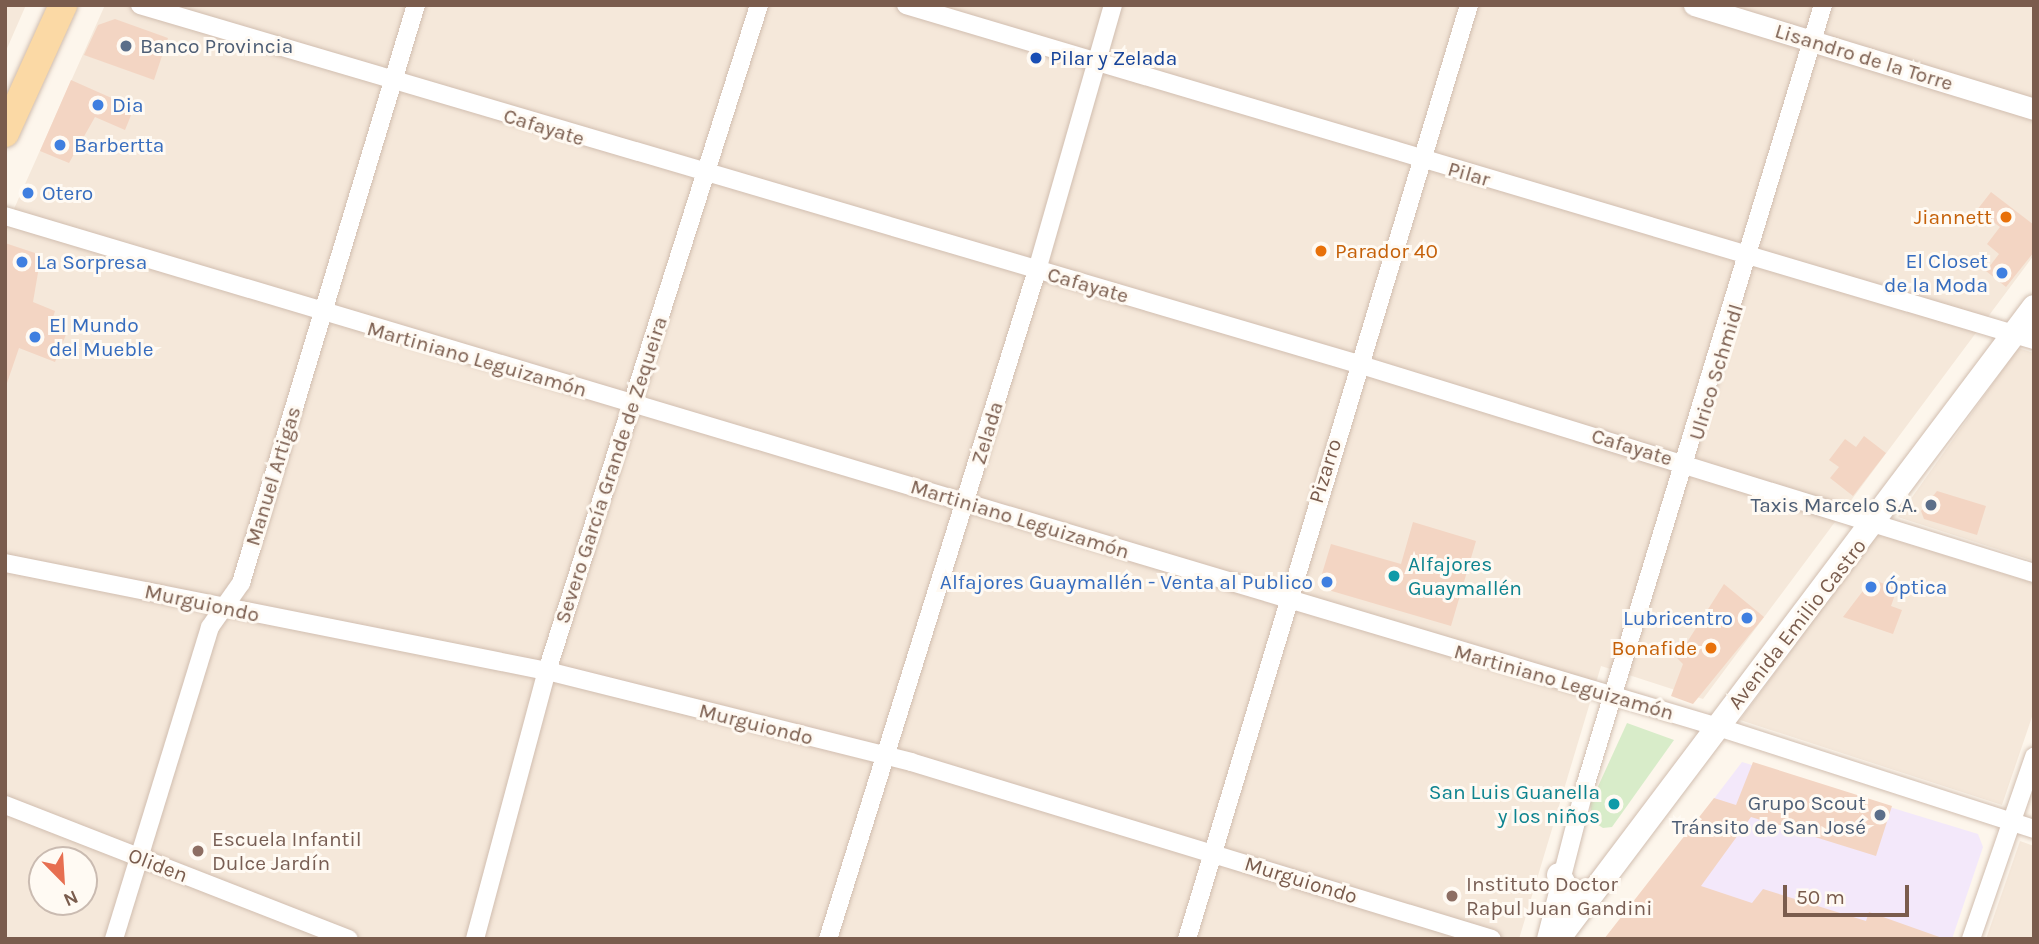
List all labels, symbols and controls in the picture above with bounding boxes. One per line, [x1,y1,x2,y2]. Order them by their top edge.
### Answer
street label: Lisandro de la Torre [1772,18,1956,96]
place label: Banco Provincia [140,33,293,59]
marker: Banco Provincia [118,38,134,54]
place label: Pilar y Zelada [1050,45,1177,71]
marker: Pilar y Zelada [1028,50,1044,66]
place label: Dia [112,92,144,118]
marker: Dia [90,97,106,113]
street label: Cafayate [501,103,587,151]
place label: Barbertta [74,132,164,158]
marker: Barbertta [52,137,68,153]
street label: Pilar [1445,156,1493,192]
place label: Otero [42,180,93,206]
marker: Otero [20,185,36,201]
place label: Jiannett [1914,204,1992,230]
marker: Jiannett [1998,209,2014,225]
place label: Parador 40 [1335,238,1438,264]
marker: Parador 40 [1313,243,1329,259]
place label: El Closet de la Moda [1884,248,1988,298]
place label: La Sorpresa [36,249,147,275]
marker: La Sorpresa [14,254,30,270]
street label: Cafayate [1045,261,1131,309]
marker: El Closet de la Moda [1994,265,2010,281]
street label: Ulrico Schmidl [1683,301,1749,443]
place label: El Mundo del Mueble [49,312,153,362]
street label: Severo García Grande de Zequeira [549,313,673,627]
street label: Martiniano Leguizamón [364,316,590,402]
marker: El Mundo del Mueble [27,329,43,345]
street label: Zelada [965,398,1009,468]
street label: Manuel Artigas [240,403,306,549]
street label: Cafayate [1589,423,1675,471]
street label: Pizarro [1303,436,1347,506]
street label: Martiniano Leguizamón [908,474,1132,564]
place label: Taxis Marcelo S.A. [1751,492,1917,518]
marker: Taxis Marcelo S.A. [1923,497,1939,513]
street label: Avenida Emilio Castro [1723,534,1871,714]
place label: Alfajores Guaymallén [1408,551,1522,601]
marker: Alfajores Guaymallén [1386,568,1402,584]
place label: Alfajores Guaymallén - Venta al Publico [940,569,1313,595]
marker: Alfajores Guaymallén - Venta al Publico [1319,574,1335,590]
place label: Óptica [1885,574,1947,600]
street label: Murguiondo [142,579,262,627]
marker: Óptica [1863,579,1879,595]
place label: Lubricentro [1623,605,1733,631]
marker: Lubricentro [1739,610,1755,626]
place label: Bonafide [1612,635,1697,661]
street label: Martiniano Leguizamón [1451,639,1677,725]
marker: Bonafide [1703,640,1719,656]
street label: Murguiondo [696,698,816,750]
place label: San Luis Guanella y los niños [1429,779,1600,829]
place label: Grupo Scout Tránsito de San José [1672,790,1866,840]
marker: San Luis Guanella y los niños [1606,796,1622,812]
marker: Grupo Scout Tránsito de San José [1872,807,1888,823]
place label: Escuela Infantil Dulce Jardín [212,826,362,876]
street label: Oliden [125,842,191,888]
marker: Escuela Infantil Dulce Jardín [190,843,206,859]
north arrow [28,846,98,916]
street label: Murguiondo [1242,851,1360,909]
scale bar [1787,870,1913,914]
place label: Instituto Doctor Raþul Juan Gandini [1466,871,1652,921]
text: 50 m [1796,885,1845,909]
text: N [60,886,81,911]
marker: Instituto Doctor Raþul Juan Gandini [1444,888,1460,904]

